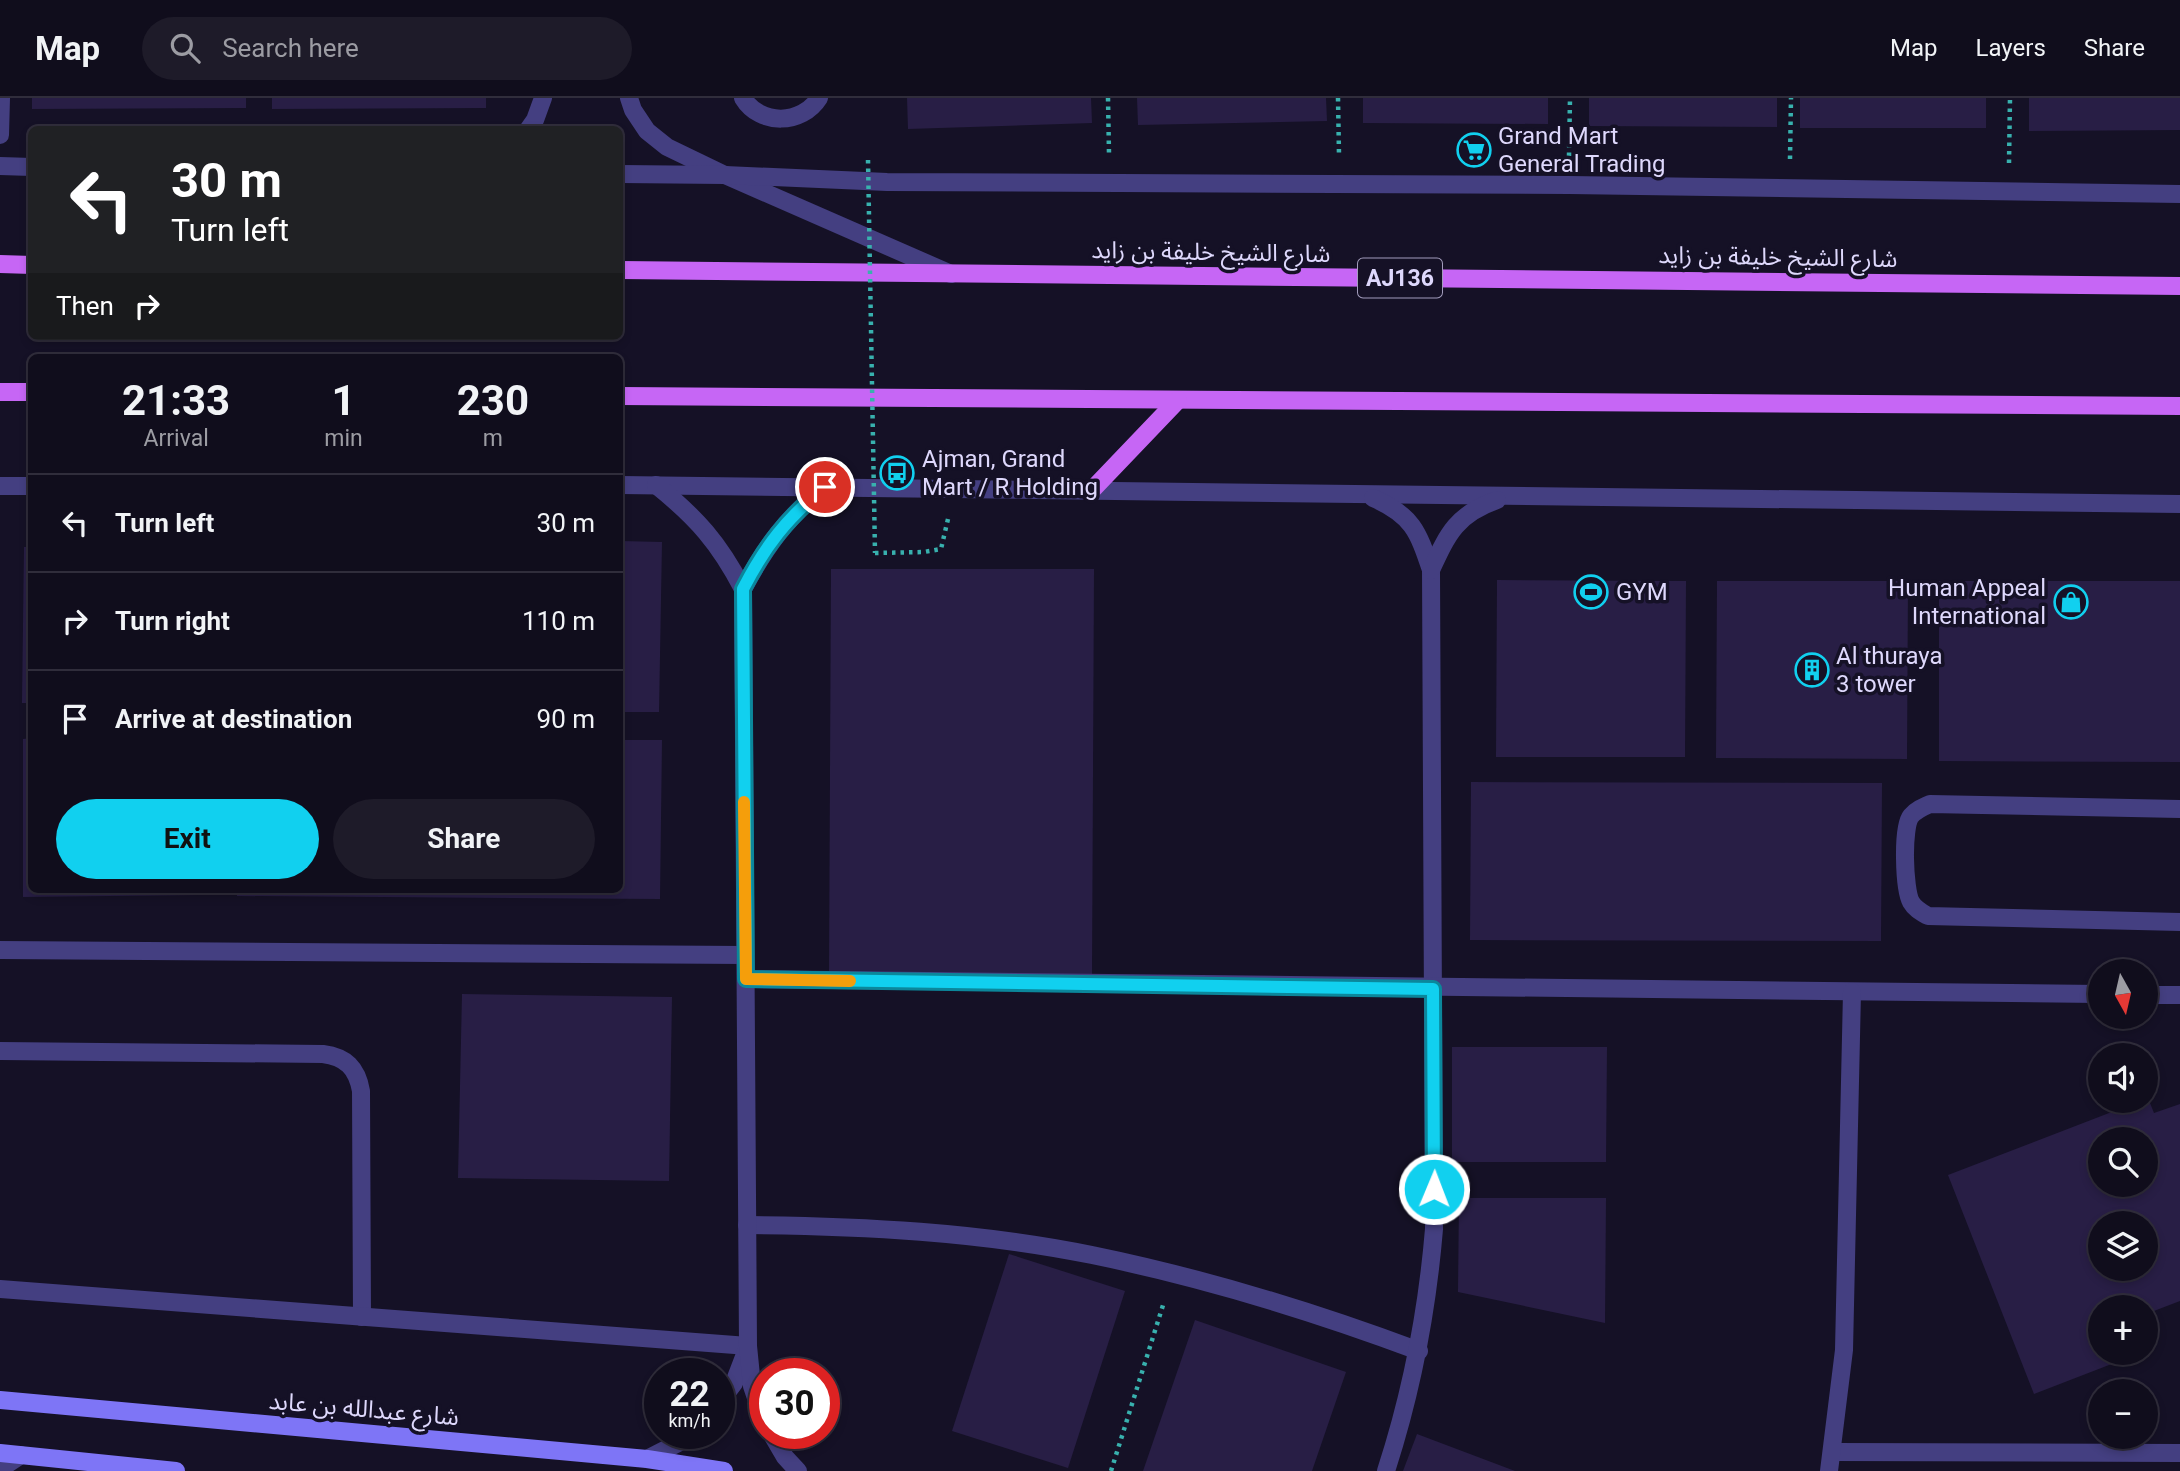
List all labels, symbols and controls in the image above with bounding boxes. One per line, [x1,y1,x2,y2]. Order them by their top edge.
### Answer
search box [142,17,632,80]
text: Map [35,29,100,68]
icon: search [166,29,204,67]
text: Search here [222,33,359,63]
text: Map [1890,34,1938,62]
text: Layers [1976,34,2046,62]
text: Share [2084,34,2145,62]
place label: Grand Mart General Trading [1498,122,1665,178]
supermarket icon: Grand Mart General Trading [1455,131,1493,169]
text: 30 m [171,152,282,209]
icon: left [56,154,147,245]
text: Turn left [171,211,289,249]
street label: شارع الشيخ خليفة بن زايد [1091,236,1331,271]
street label: شارع الشيخ خليفة بن زايد [1658,241,1898,276]
road number: AJ136 [1358,258,1442,298]
icon: right [128,287,166,325]
text: Then [56,291,114,321]
text: 21:33 [122,376,230,425]
text: 1 [331,376,356,425]
text: 230 [457,376,529,425]
text: Arrival [143,425,209,452]
text: min [324,425,363,452]
text: m [483,425,503,452]
place label: Ajman, Grand Mart / R Holding [922,445,1098,501]
bus stop icon: Ajman, Grand Mart / R Holding [878,454,916,492]
pin [795,457,855,517]
icon: arrive [806,468,844,506]
icon: left [56,504,94,542]
text: Turn left [115,508,214,538]
text: 30 m [537,508,595,538]
sports icon: GYM [1572,573,1610,611]
place label: Human Appeal International [1888,574,2046,630]
place label: GYM [1616,578,1668,606]
shop icon: Human Appeal International [2052,583,2090,621]
icon: right [56,602,94,640]
text: Turn right [115,606,230,636]
text: 110 m [522,606,595,636]
place label: Al thuraya 3 tower [1836,642,1943,698]
building icon: Al thuraya 3 tower [1793,651,1831,689]
icon: arrive [56,700,94,738]
text: Arrive at destination [115,704,352,734]
text: 90 m [537,704,595,734]
button: Exit [56,799,319,879]
button: Share [333,799,595,879]
north arrow [2088,959,2158,1029]
map controls [2088,959,2158,1449]
button: sound [2088,1043,2158,1113]
button: search [2088,1127,2158,1197]
position arrow [1397,1152,1471,1226]
button: layers [2088,1211,2158,1281]
button: + [2088,1295,2158,1365]
speed limit sign: 30 [749,1358,840,1449]
text: 22 [669,1374,710,1415]
button: − [2088,1379,2158,1449]
street label: شارع عبدالله بن عابد [267,1387,460,1434]
text: km/h [668,1410,711,1431]

